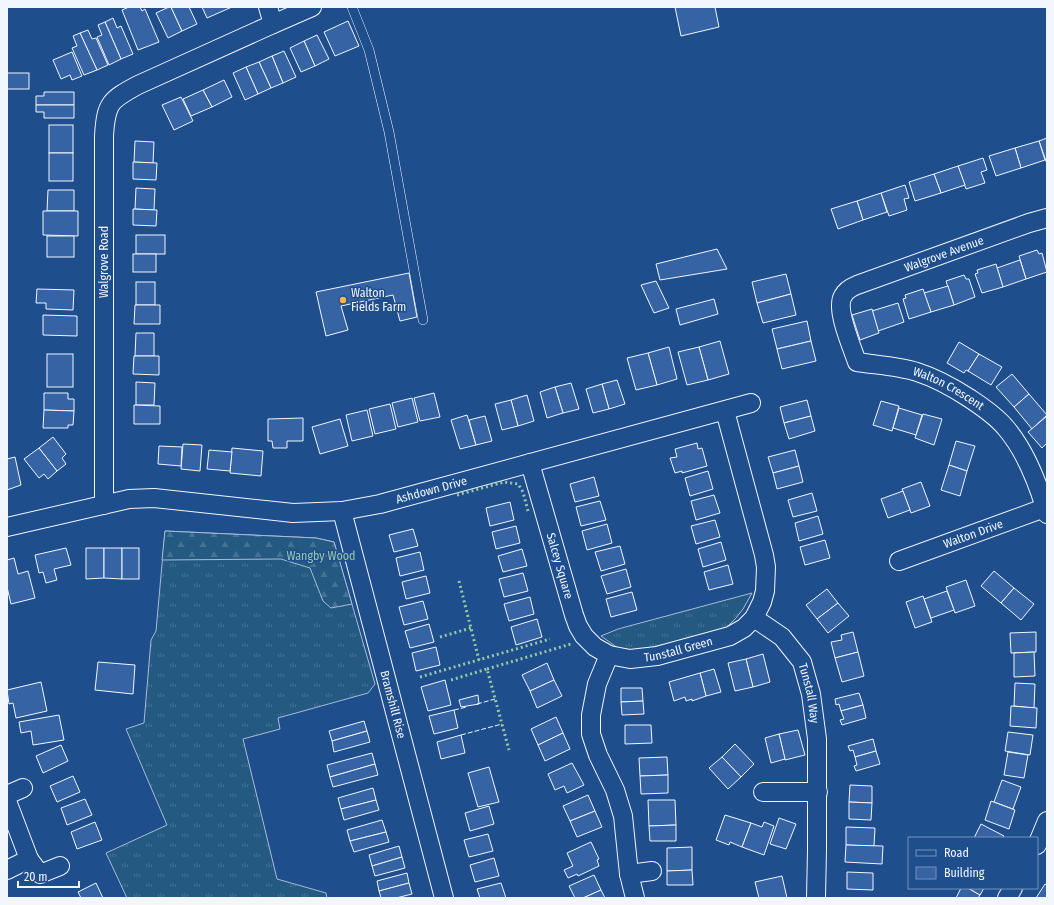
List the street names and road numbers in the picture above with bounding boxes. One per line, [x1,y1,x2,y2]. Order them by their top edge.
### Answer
street label: Walgrove Road [97,226,111,298]
street label: Walgrove Avenue [902,233,986,275]
street label: Walton Crescent [911,364,987,413]
street label: Ashdown Drive [394,474,469,506]
street label: Walton Drive [942,517,1005,551]
street label: Salcey Square [544,531,576,601]
street label: Tunstall Green [643,634,714,664]
street label: Tunstall Way [796,662,822,725]
street label: Bramshill Rise [377,669,409,740]

